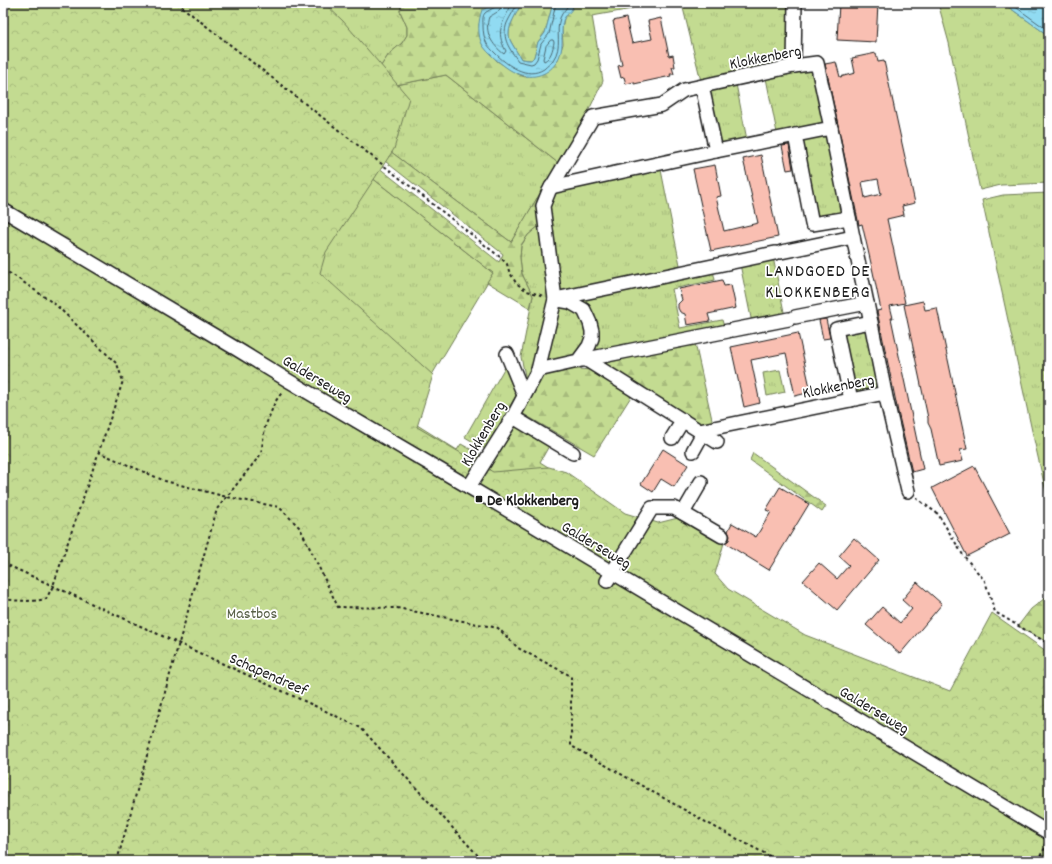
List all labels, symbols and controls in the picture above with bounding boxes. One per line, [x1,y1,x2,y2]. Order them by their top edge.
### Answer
street label: Klokkenberg [728,40,803,77]
district label: LANDGOED DE KLOKKENBERG [765,260,871,306]
street label: Galderseweg [277,350,356,410]
street label: Klokkenberg [801,369,876,406]
street label: Klokkenberg [456,397,513,471]
place label: De Klokkenberg [487,490,579,513]
marker: De Klokkenberg [474,494,484,504]
street label: Galderseweg [556,516,635,576]
park label: Mastbos [227,603,277,626]
street label: Schapendreef [225,648,311,703]
street label: Galderseweg [834,681,913,741]

